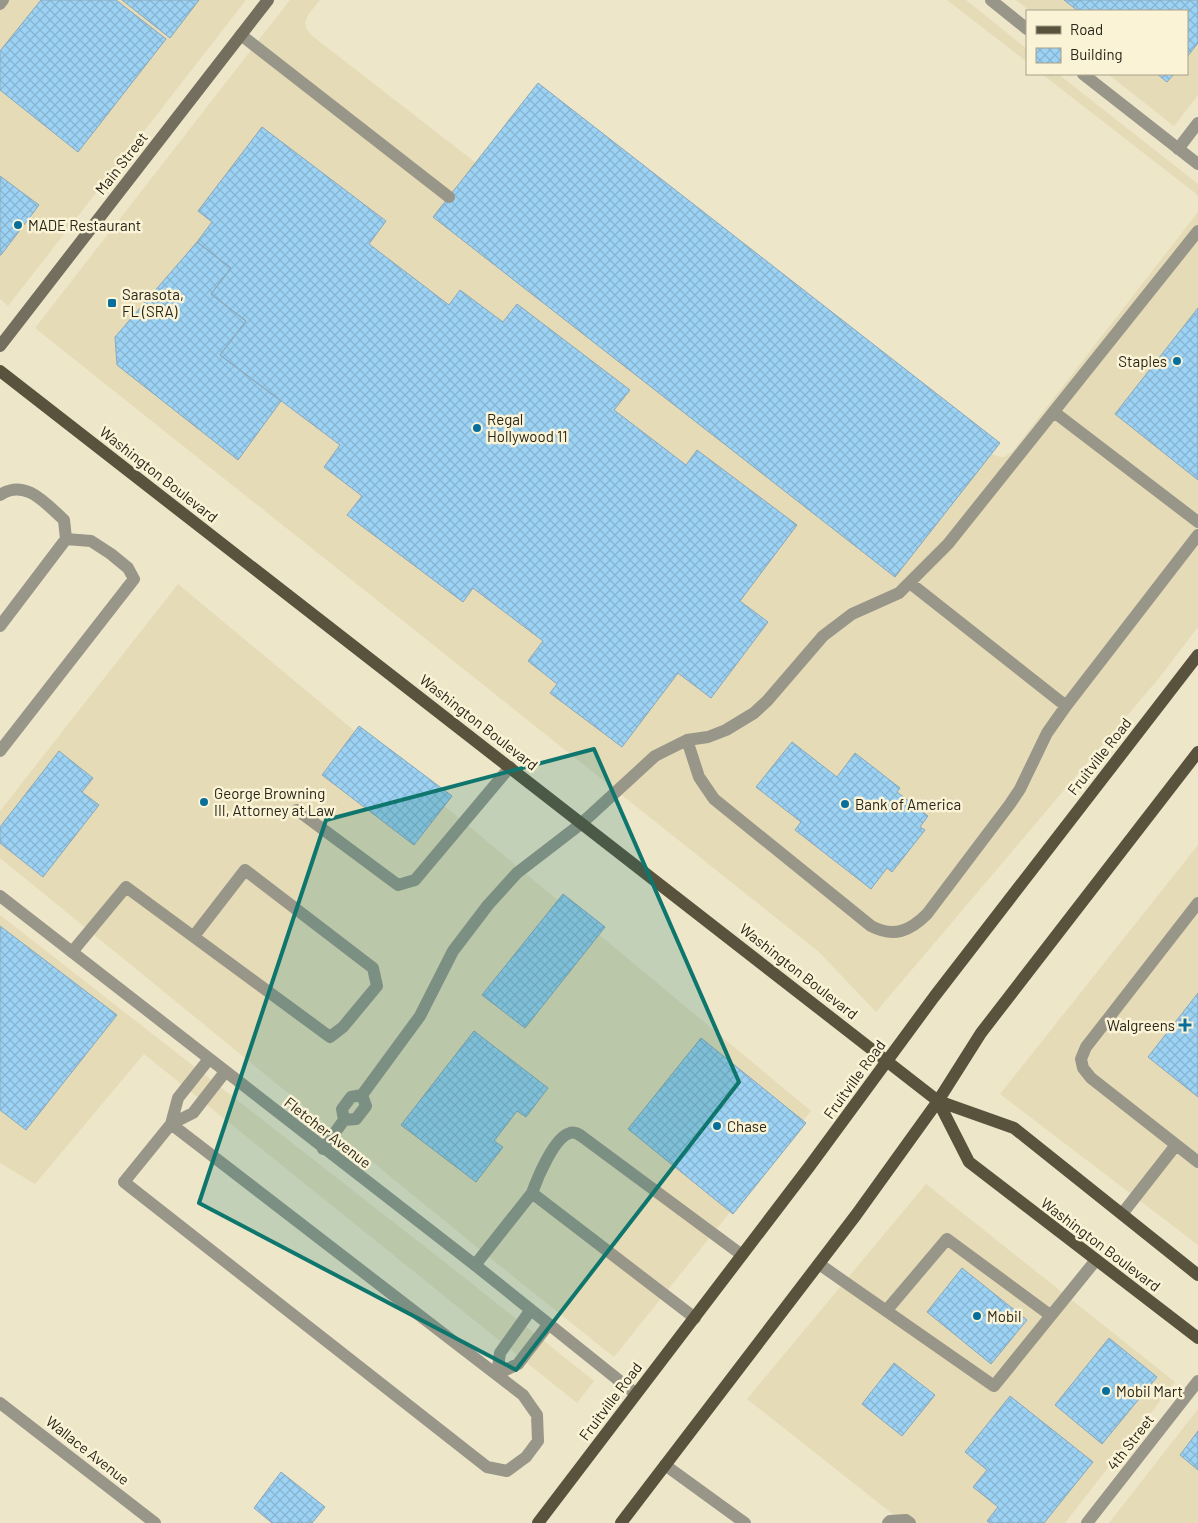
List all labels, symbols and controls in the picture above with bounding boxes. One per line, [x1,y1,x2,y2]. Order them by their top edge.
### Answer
legend [1026,10,1188,75]
text: Road [1070,20,1103,38]
text: Building [1070,45,1123,63]
street label: Main Street [91,128,151,198]
place label: MADE Restaurant [28,216,141,234]
marker: MADE Restaurant [12,219,24,231]
place label: Sarasota, FL (SRA) [122,285,184,320]
marker: Sarasota, FL (SRA) [106,297,118,309]
place label: Staples [1118,352,1167,370]
marker: Staples [1171,355,1183,367]
place label: Regal Hollywood 11 [487,410,567,445]
street label: Washington Boulevard [96,422,222,526]
marker: Regal Hollywood 11 [471,422,483,434]
street label: Washington Boulevard [416,670,542,774]
street label: Fruitville Road [1063,714,1135,798]
place label: George Browning III, Attorney at Law [214,784,335,819]
place label: Bank of America [855,795,961,813]
marker: George Browning III, Attorney at Law [198,796,210,808]
marker: Bank of America [839,798,851,810]
street label: Washington Boulevard [736,919,862,1023]
place label: Walgreens [1107,1016,1175,1034]
marker: Walgreens [1179,1019,1191,1031]
street label: Fruitville Road [819,1036,889,1122]
street label: Fletcher Avenue [281,1093,375,1171]
place label: Chase [727,1117,767,1135]
marker: Chase [711,1120,723,1132]
street label: Washington Boulevard [1038,1193,1164,1295]
place label: Mobil [987,1307,1021,1325]
marker: Mobil [971,1310,983,1322]
street label: Fruitville Road [575,1358,645,1444]
place label: Mobil Mart [1116,1382,1183,1400]
marker: Mobil Mart [1100,1385,1112,1397]
street label: 4th Street [1103,1411,1157,1473]
street label: Wallace Avenue [43,1412,133,1488]

